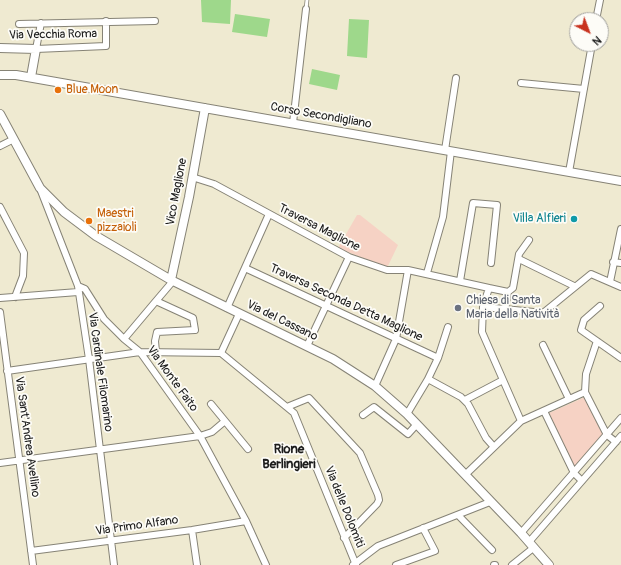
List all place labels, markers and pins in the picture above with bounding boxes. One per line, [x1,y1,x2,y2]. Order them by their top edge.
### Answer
place label: Blue Moon [66,83,118,97]
marker: Blue Moon [53,85,63,95]
place label: Maestri pizzaioli [97,207,136,235]
place label: Villa Alfieri [513,212,566,226]
marker: Villa Alfieri [569,214,579,224]
marker: Maestri pizzaioli [84,216,94,226]
place label: Chiesa di Santa Maria della Natività [466,294,559,322]
marker: Chiesa di Santa Maria della Natività [453,303,463,313]

